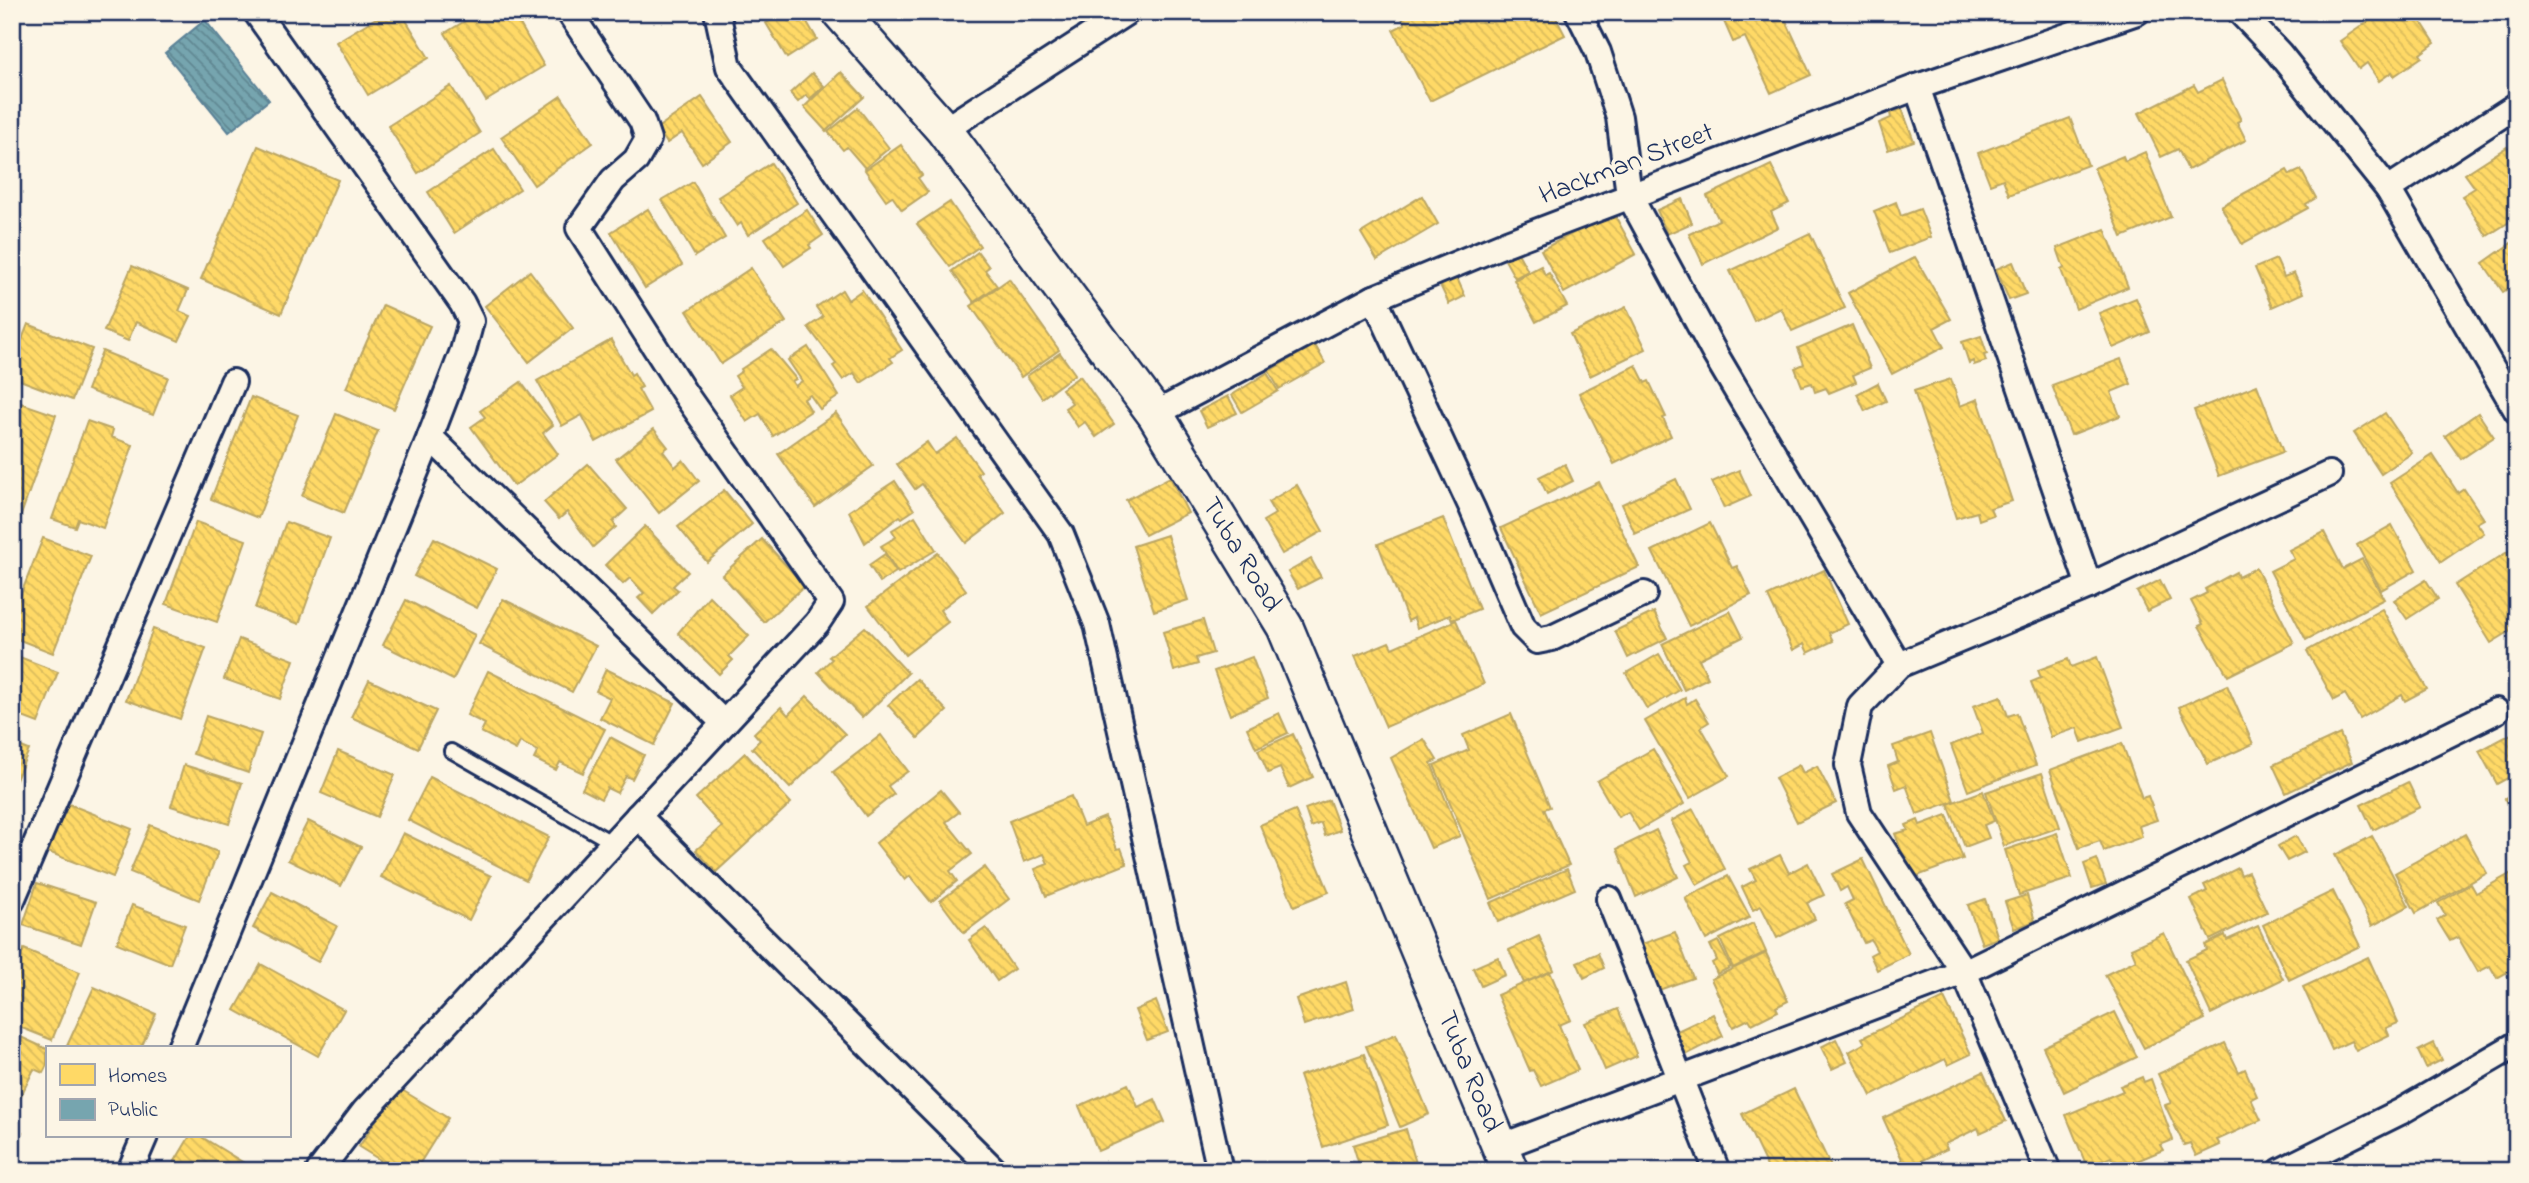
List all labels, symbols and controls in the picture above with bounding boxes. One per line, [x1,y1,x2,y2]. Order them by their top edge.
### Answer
street label: Hackman Street [1534,113,1720,217]
street label: Tuba Road [1190,489,1292,620]
street label: Tuba Road [1426,1005,1513,1139]
legend [46,1046,290,1138]
text: Homes [108,1062,168,1092]
text: Public [108,1096,159,1126]

